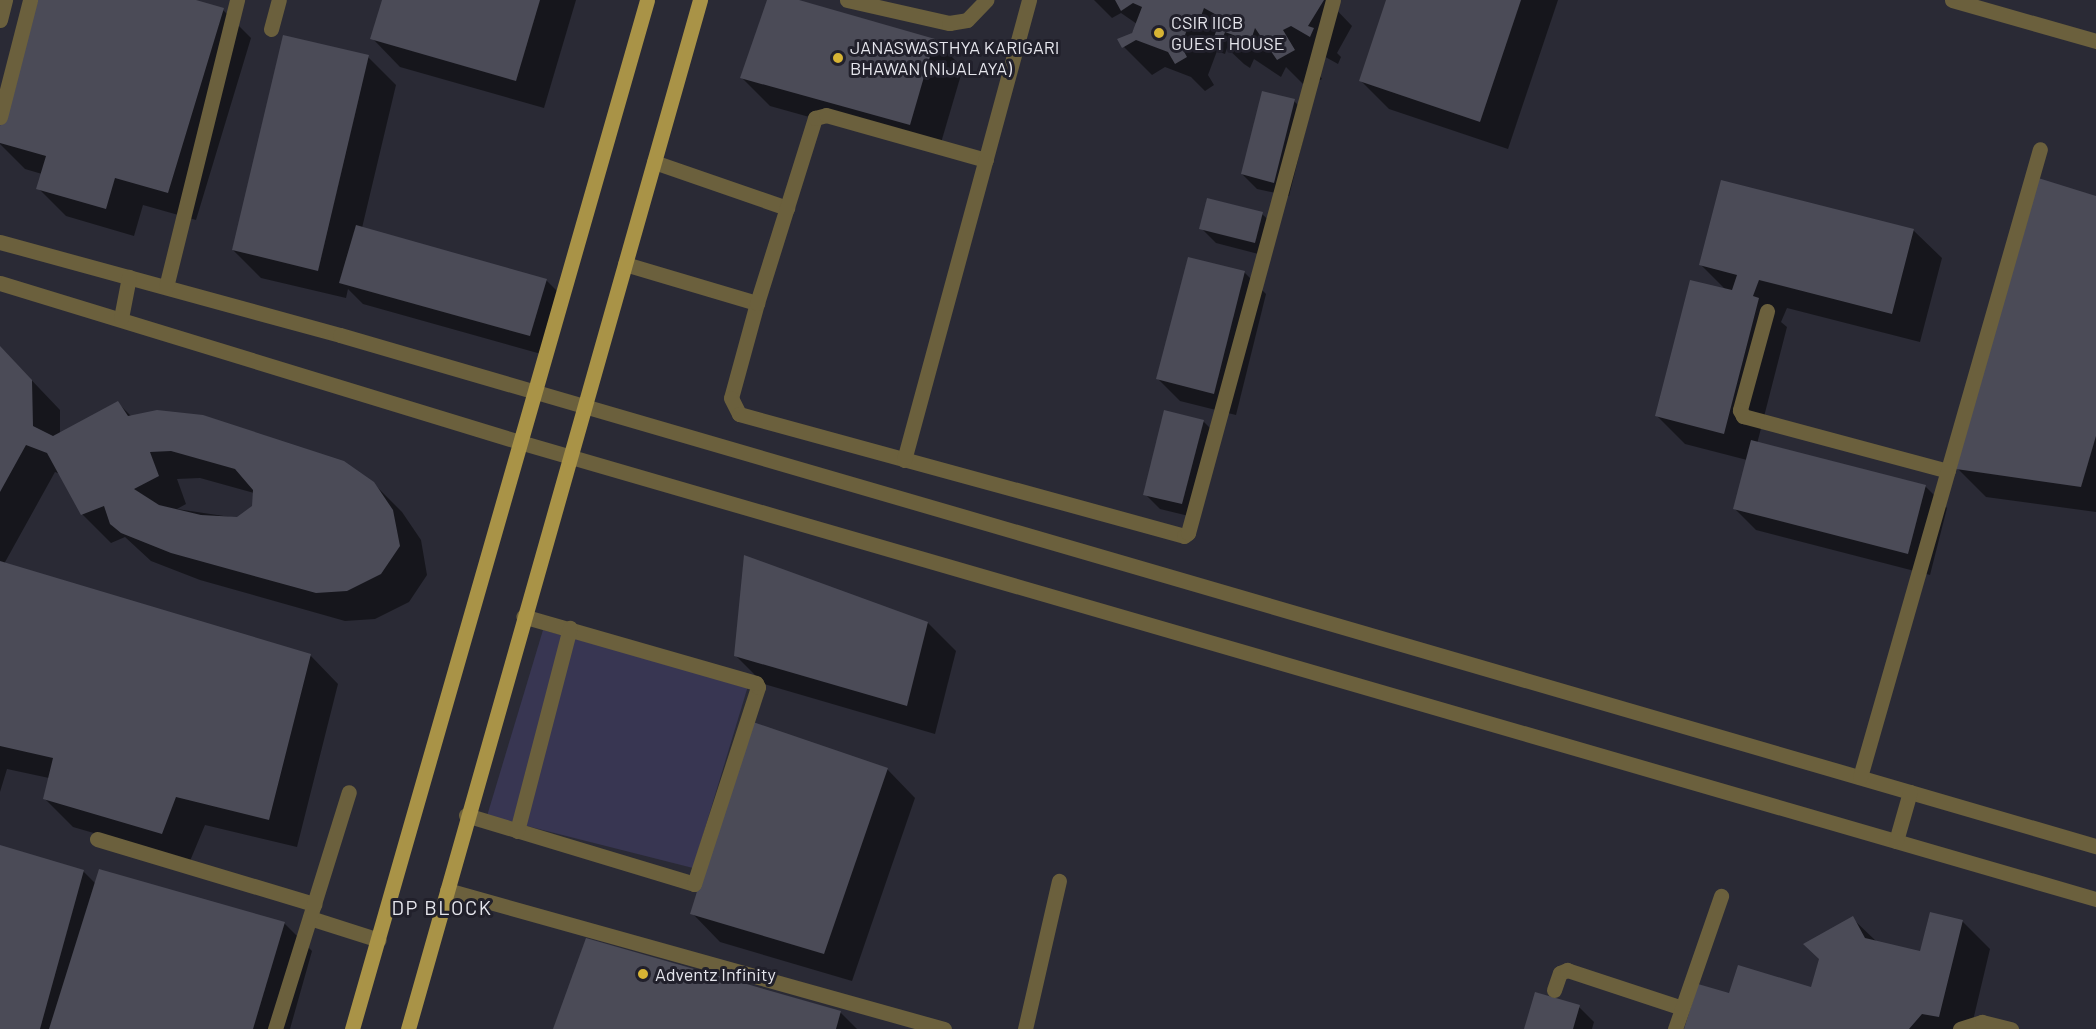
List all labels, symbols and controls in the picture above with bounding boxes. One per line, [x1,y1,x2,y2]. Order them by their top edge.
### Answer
place label: CSIR IICB GUEST HOUSE [1171,12,1285,54]
marker: CSIR IICB GUEST HOUSE [1152,26,1166,40]
place label: JANASWASTHYA KARIGARI BHAWAN (NIJALAYA) [850,37,1060,80]
marker: JANASWASTHYA KARIGARI BHAWAN (NIJALAYA) [831,51,845,65]
district label: DP BLOCK [392,895,492,919]
place label: Adventz Infinity [655,963,776,985]
marker: Adventz Infinity [636,967,650,981]

